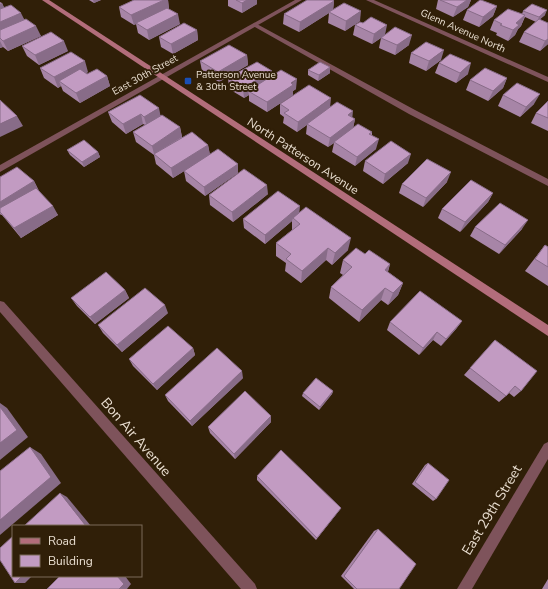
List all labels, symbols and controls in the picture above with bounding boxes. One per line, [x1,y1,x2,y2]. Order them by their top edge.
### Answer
street label: Glenn Avenue North [418,6,508,56]
street label: East 30th Street [110,51,181,99]
place label: Patterson Avenue & 30th Street [196,68,276,94]
marker: Patterson Avenue & 30th Street [183,76,193,86]
street label: North Patterson Avenue [244,114,362,198]
street label: Bon Air Avenue [97,394,175,480]
street label: East 29th Street [458,461,526,559]
legend [12,525,142,577]
text: Road [48,533,76,549]
text: Building [48,553,93,569]

